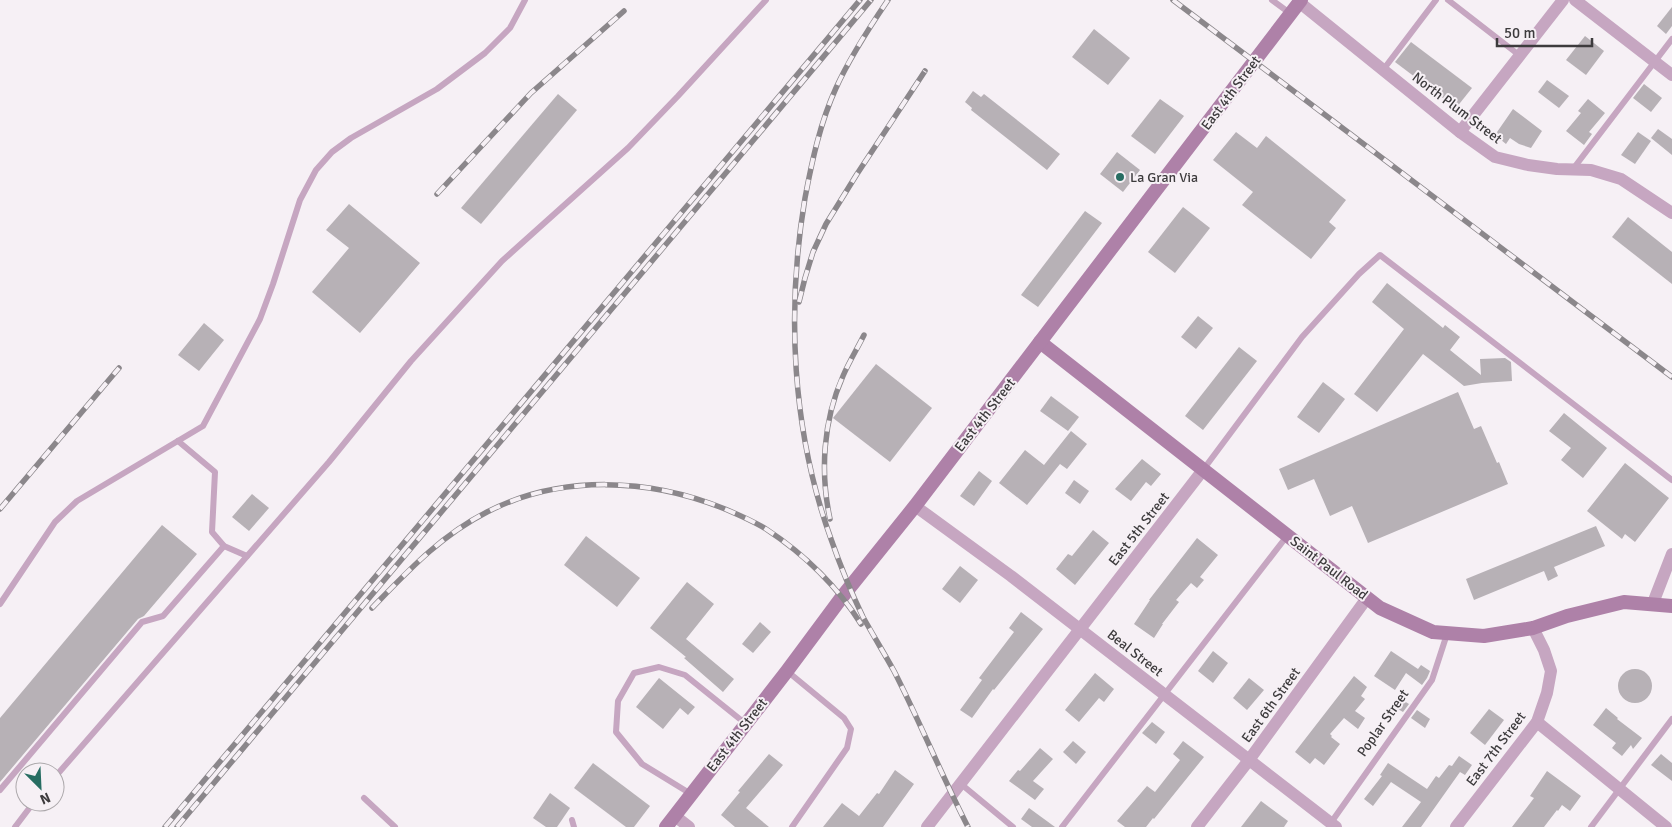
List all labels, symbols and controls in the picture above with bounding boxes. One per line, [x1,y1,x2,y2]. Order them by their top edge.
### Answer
scale bar [1497,15,1592,47]
text: 50 m [1504,24,1535,42]
street label: East 4th Street [1198,52,1265,134]
street label: North Plum Street [1409,69,1505,147]
place label: La Gran Via [1130,169,1198,186]
marker: La Gran Via [1114,171,1126,183]
street label: East 4th Street [951,375,1019,455]
street label: East 5th Street [1105,489,1173,569]
street label: Saint Paul Road [1287,532,1371,604]
street label: Beal Street [1104,626,1166,680]
street label: East 6th Street [1238,664,1304,746]
street label: Poplar Street [1354,686,1412,760]
street label: East 4th Street [703,695,771,775]
street label: East 7th Street [1463,708,1530,790]
north arrow [15,762,65,812]
text: N [37,789,53,808]

